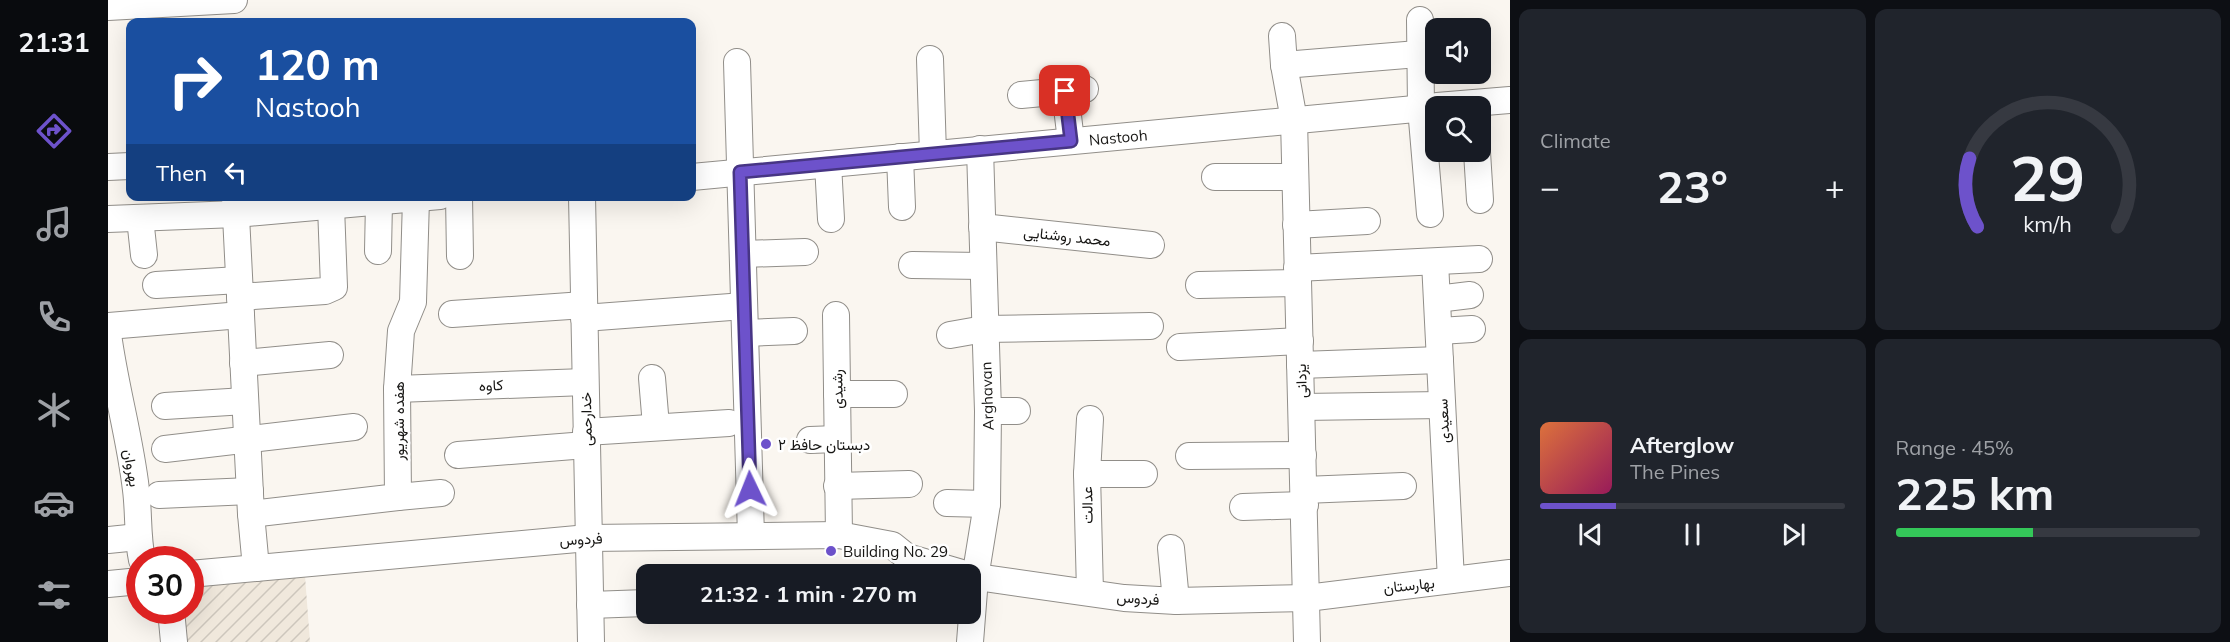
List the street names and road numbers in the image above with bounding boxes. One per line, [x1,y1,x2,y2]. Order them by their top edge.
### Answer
street label: Nastooh [1088,125,1148,149]
street label: محمد روشنایی [1022,222,1112,251]
street label: Arghavan [976,361,998,431]
street label: یزدانی [1291,363,1312,399]
street label: رشیدی [827,369,848,409]
street label: کاوه [479,375,504,395]
street label: هفده شهریور [389,381,408,462]
street label: خدارحمی [576,392,597,446]
street label: سعیدی [1432,398,1455,444]
street label: بهروان [119,448,145,488]
street label: عدالت [1077,486,1097,524]
street label: فردوس [559,528,603,551]
street label: بهارستان [1382,573,1436,597]
street label: فردوس [1116,587,1160,610]

